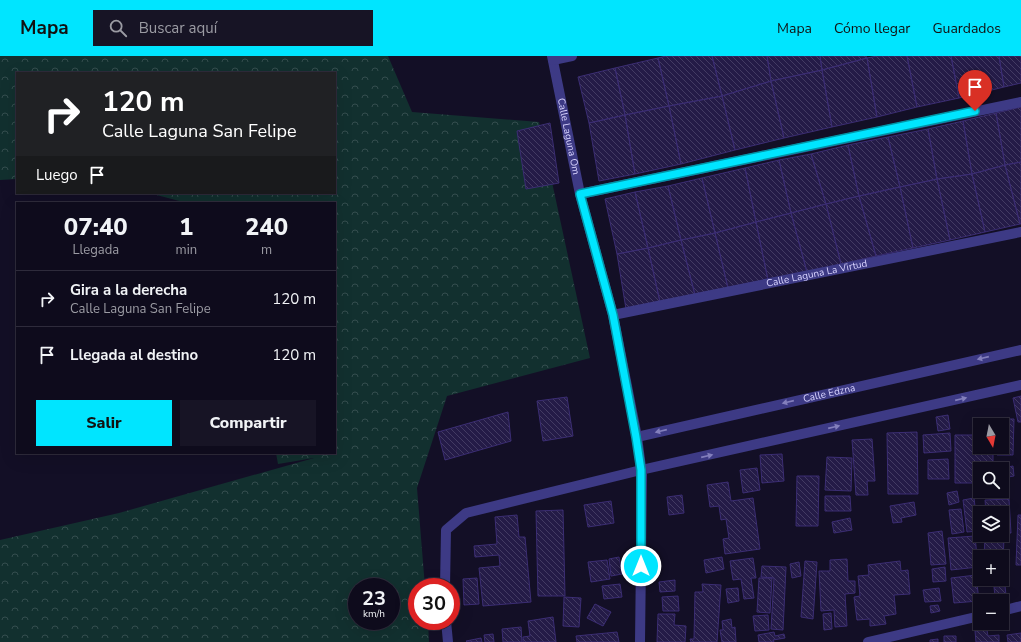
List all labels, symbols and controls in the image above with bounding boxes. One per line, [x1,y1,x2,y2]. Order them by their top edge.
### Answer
search box [93,10,373,46]
text: Mapa [20,15,69,41]
icon: search [107,17,129,39]
text: Buscar aquí [139,18,217,38]
text: Mapa [777,19,812,38]
text: Cómo llegar [834,19,910,38]
text: Guardados [932,19,1001,38]
pin [958,70,992,111]
icon: arrive [964,76,986,98]
text: 120 m [102,83,185,121]
icon: right [36,88,88,140]
street label: Calle Laguna Om [554,97,583,176]
text: Calle Laguna San Felipe [102,119,297,143]
icon: arrive [86,164,108,186]
text: Luego [36,165,78,185]
text: 07:40 [64,211,128,243]
text: 1 [179,211,194,243]
text: 240 [245,211,288,243]
text: Llegada [72,241,119,259]
text: min [176,241,197,259]
text: m [261,241,272,259]
street label: Calle Laguna La Virtud [765,256,869,291]
text: Gira a la derecha [70,280,187,300]
icon: right [36,288,58,310]
text: 120 m [272,289,316,309]
text: Calle Laguna San Felipe [70,300,211,318]
icon: arrive [36,344,58,366]
text: Llegada al destino [70,345,198,365]
text: 120 m [272,345,316,365]
one-way arrow [977,356,989,362]
street label: Calle Edzna [802,381,857,406]
one-way arrow [954,395,967,401]
button: Salir [36,400,172,446]
button: Compartir [180,400,316,446]
one-way arrow [782,400,794,406]
north arrow [973,418,1009,454]
map controls [973,418,1009,630]
one-way arrow [827,424,840,430]
one-way arrow [655,429,667,435]
one-way arrow [701,452,713,458]
button: search [973,462,1009,498]
button: layers [973,506,1009,542]
position arrow [620,545,662,587]
button: + [973,550,1009,586]
speed limit sign: 30 [408,578,460,630]
text: 23 [362,585,386,612]
button: − [973,594,1009,630]
text: km/h [363,607,385,621]

